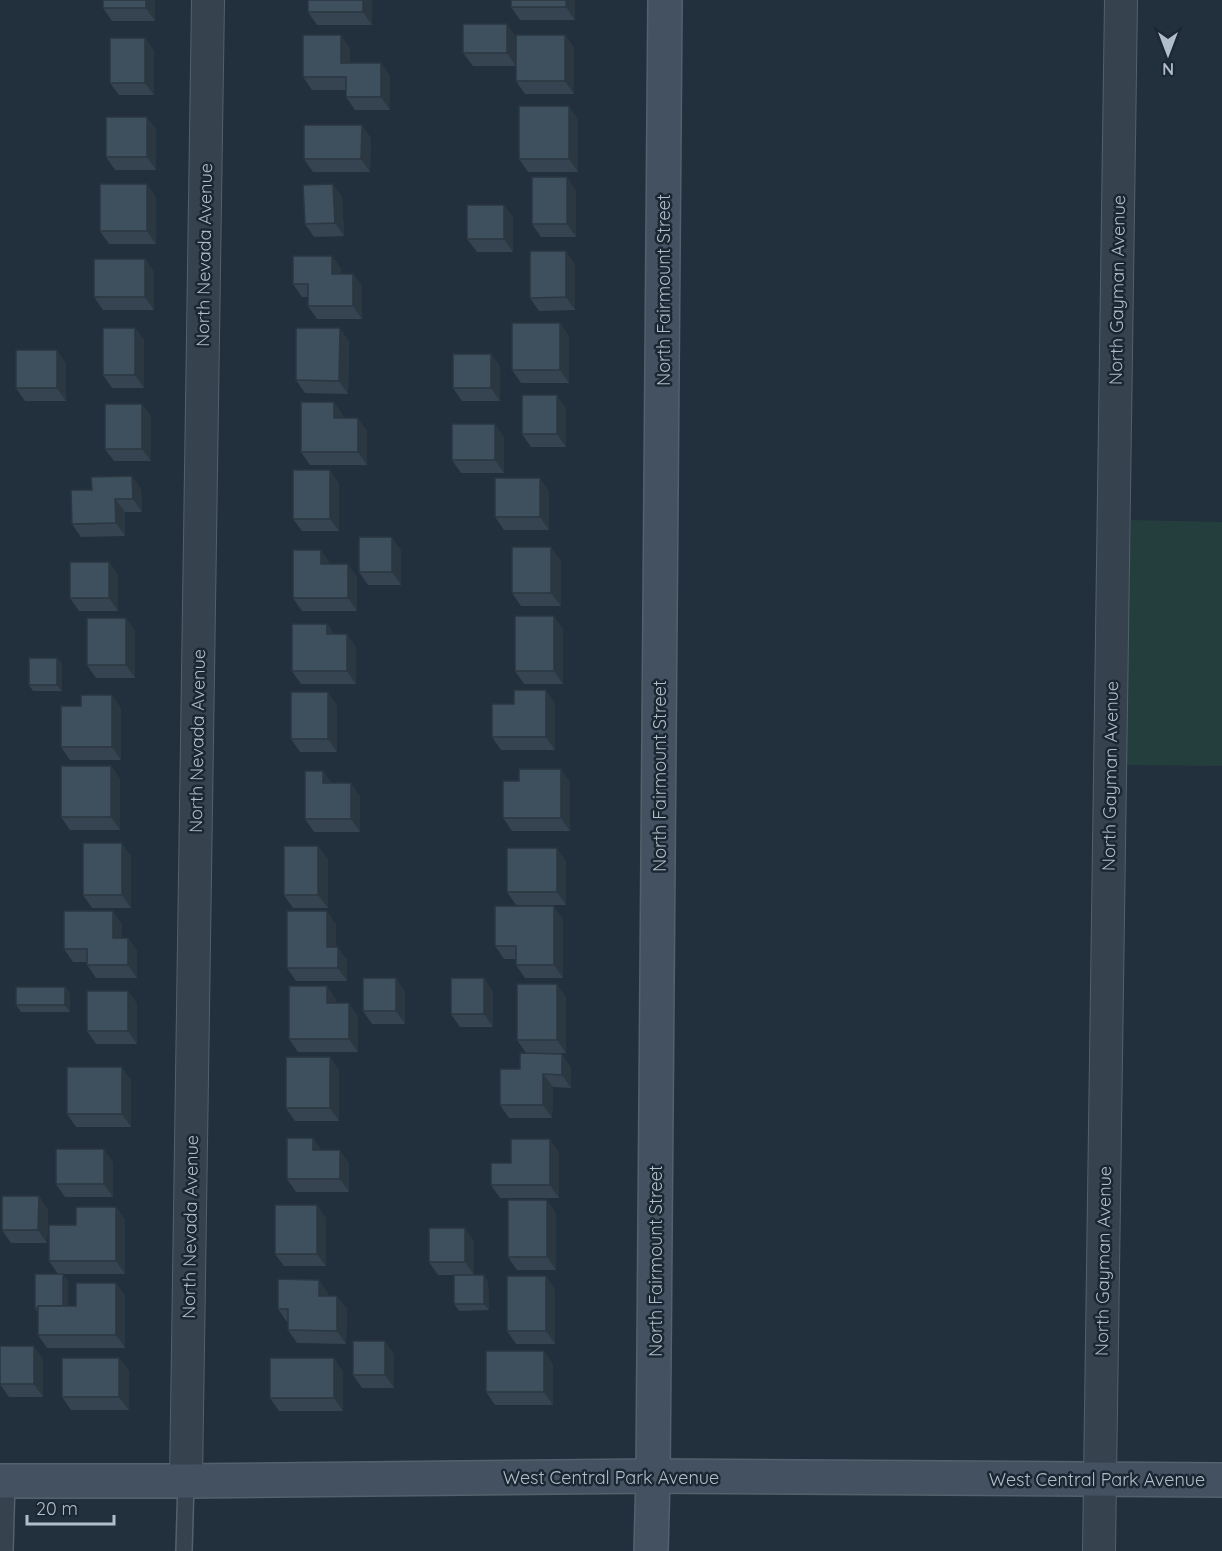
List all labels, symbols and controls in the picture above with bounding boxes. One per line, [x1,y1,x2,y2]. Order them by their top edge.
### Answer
north arrow [1138,24,1198,84]
text: N [1162,59,1174,79]
street label: North Nevada Avenue [191,163,217,347]
street label: North Fairmount Street [652,194,675,386]
street label: North Gayman Avenue [1104,195,1130,385]
street label: North Nevada Avenue [184,649,210,833]
street label: North Fairmount Street [648,680,671,872]
street label: North Gayman Avenue [1097,681,1123,871]
street label: North Nevada Avenue [177,1135,203,1319]
street label: North Fairmount Street [644,1165,667,1357]
street label: North Gayman Avenue [1090,1166,1116,1356]
street label: West Central Park Avenue [503,1466,719,1489]
street label: West Central Park Avenue [989,1468,1205,1491]
scale bar [27,1488,114,1526]
text: 20 m [36,1497,78,1520]

